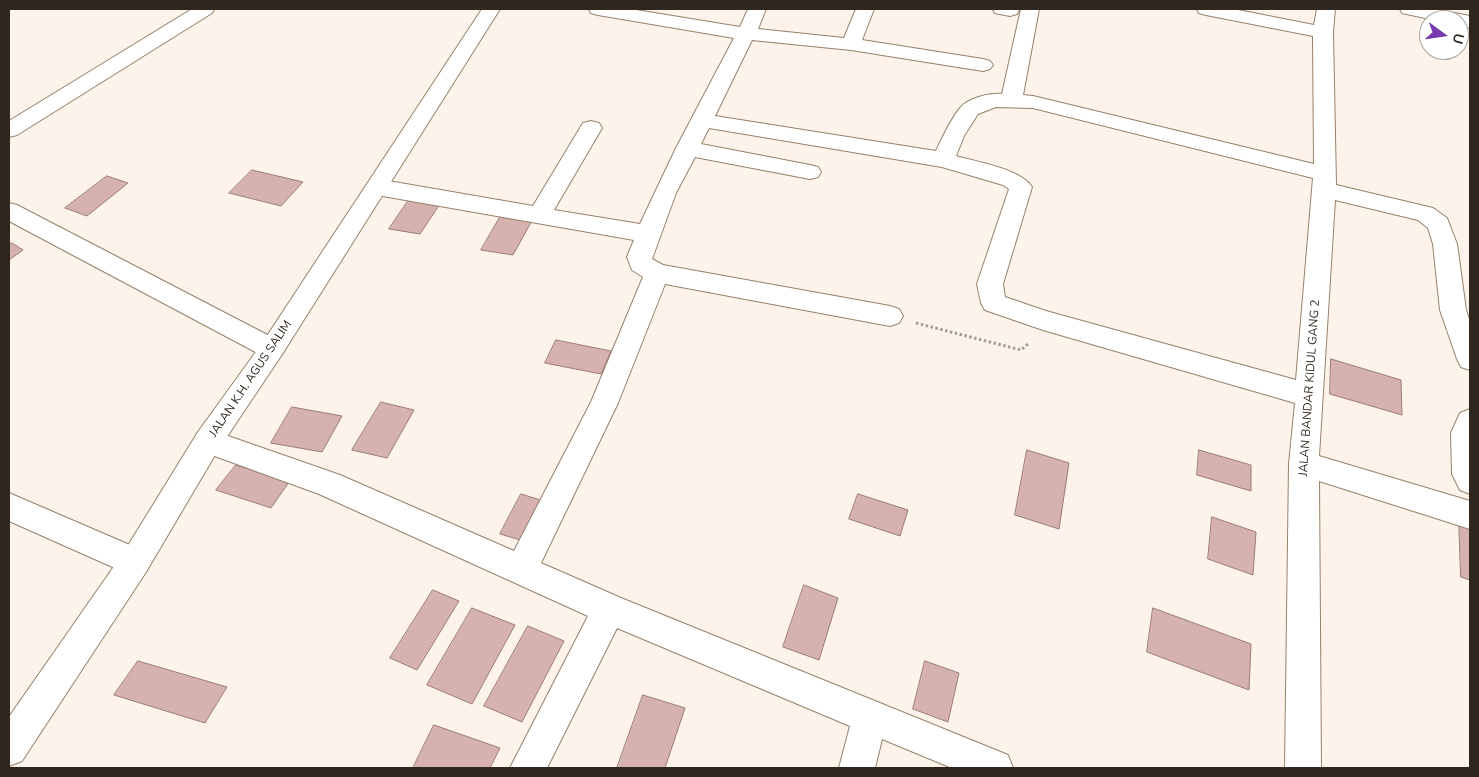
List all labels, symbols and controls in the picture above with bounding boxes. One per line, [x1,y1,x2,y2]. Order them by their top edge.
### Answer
north arrow [1419,10,1469,60]
text: U [1448,31,1469,46]
street label: JALAN BANDAR KIDUL GANG 2 [1297,299,1323,477]
street label: JALAN K.H. AGUS SALIM [207,318,295,440]

